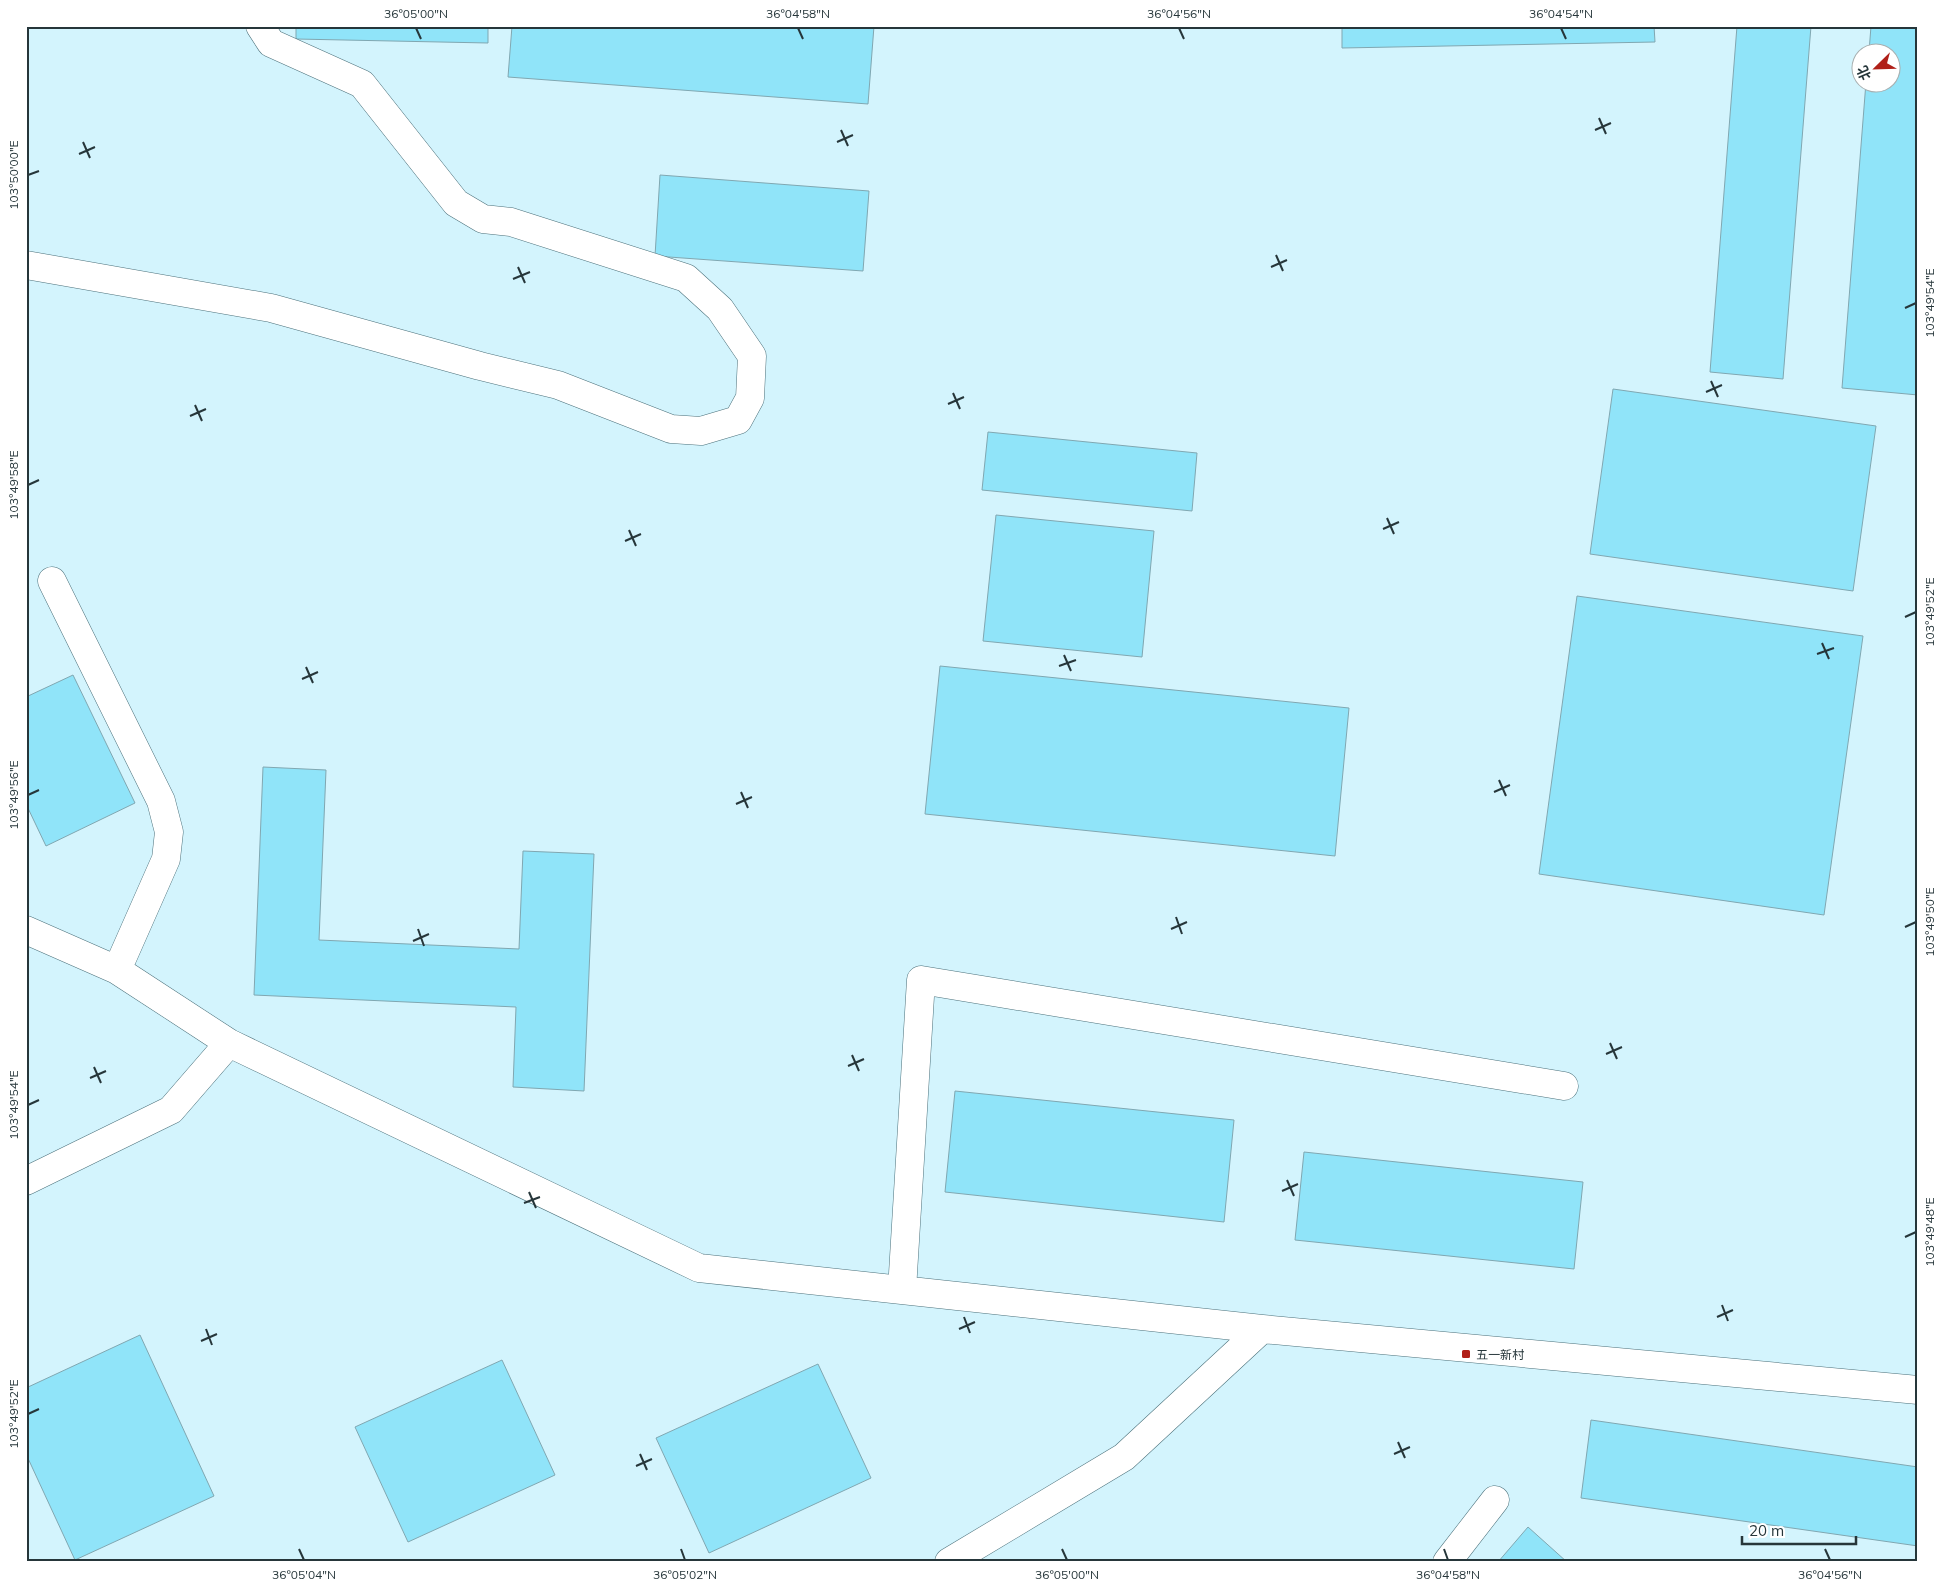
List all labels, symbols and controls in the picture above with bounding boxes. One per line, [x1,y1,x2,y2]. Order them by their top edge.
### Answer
text: 36°05'00"N [384,6,448,21]
text: 36°04'58"N [766,6,830,21]
text: 36°04'56"N [1147,6,1211,21]
text: 36°04'54"N [1529,6,1593,21]
north arrow [1852,42,1902,92]
text: 北 [1853,63,1875,83]
text: 103°50'00"E [6,140,21,210]
text: 103°49'54"E [1922,268,1937,338]
text: 103°49'58"E [6,450,21,520]
text: 103°49'52"E [1922,577,1937,647]
text: 103°49'56"E [6,760,21,830]
text: 103°49'50"E [1922,887,1937,957]
text: 103°49'54"E [6,1070,21,1140]
text: 103°49'48"E [1922,1197,1937,1267]
place label: 五一新村 [1476,1347,1525,1362]
marker: 五一新村 [1460,1348,1472,1360]
text: 103°49'52"E [6,1379,21,1449]
scale bar [1742,1513,1855,1545]
text: 20 m [1749,1521,1784,1540]
text: 36°05'04"N [272,1567,336,1582]
text: 36°05'02"N [653,1567,717,1582]
text: 36°05'00"N [1035,1567,1099,1582]
text: 36°04'58"N [1416,1567,1480,1582]
text: 36°04'56"N [1798,1567,1862,1582]

